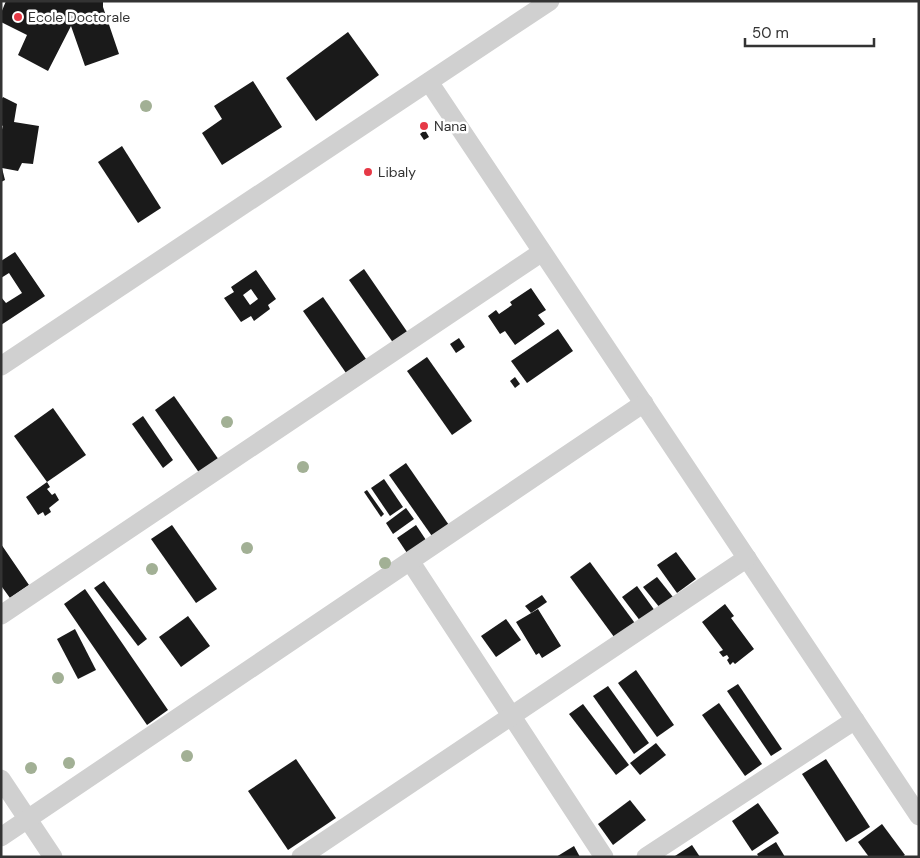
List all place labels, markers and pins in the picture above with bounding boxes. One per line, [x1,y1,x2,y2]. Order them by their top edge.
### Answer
place label: Ecole Doctorale [28,8,130,26]
marker: Ecole Doctorale [12,11,24,23]
place label: Nana [434,117,467,135]
marker: Nana [418,120,430,132]
place label: Libaly [378,163,416,181]
marker: Libaly [362,166,374,178]

